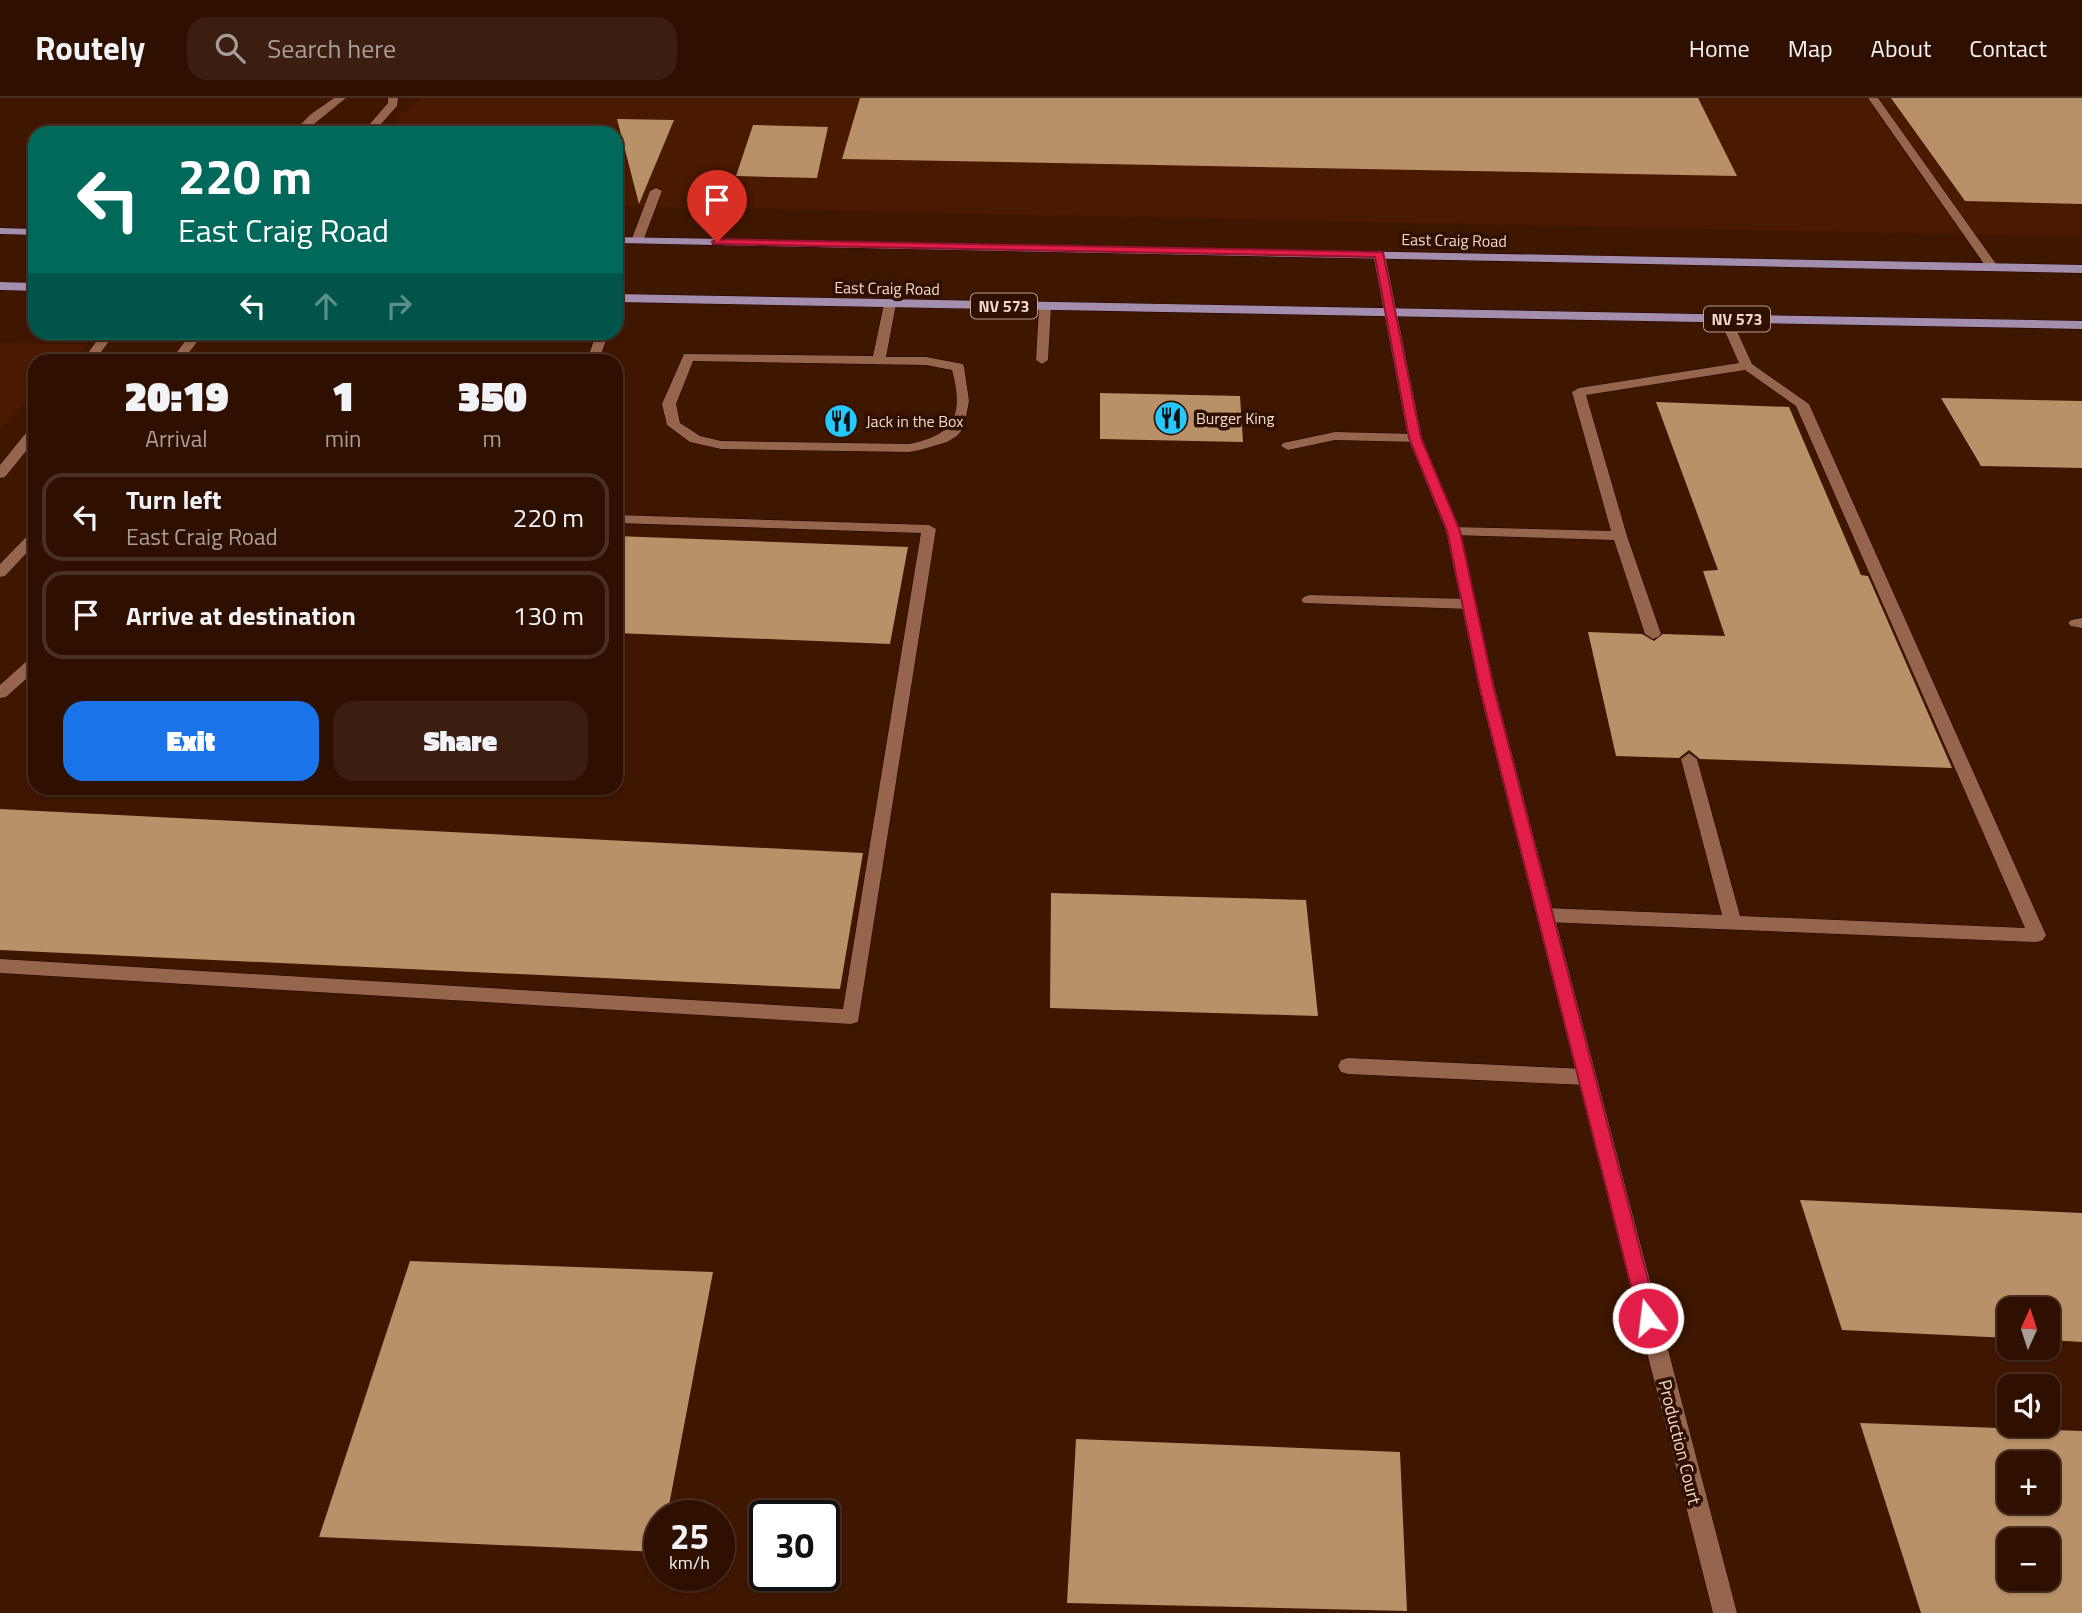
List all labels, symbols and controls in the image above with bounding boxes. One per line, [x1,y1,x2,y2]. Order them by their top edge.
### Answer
search box [187,17,677,80]
text: Routely [35,23,145,73]
icon: search [211,29,249,67]
text: Search here [267,29,396,68]
text: Home [1689,30,1750,66]
text: Map [1788,30,1833,66]
text: About [1871,30,1931,66]
text: Contact [1969,30,2047,66]
text: 220 m [178,138,312,213]
icon: left [63,154,154,245]
pin [687,170,747,242]
icon: arrive [698,181,736,219]
text: East Craig Road [178,206,389,254]
street label: East Craig Road [1401,227,1507,253]
street label: East Craig Road [834,275,940,301]
icon: left [234,287,272,325]
icon: ahead [307,287,345,325]
icon: right [380,287,418,325]
road number: NV 573 [971,294,1037,318]
road number: NV 573 [1704,307,1770,332]
text: 20:19 [124,363,229,427]
text: 1 [332,363,355,427]
text: 350 [458,363,527,427]
restaurant icon: Burger King [1152,399,1190,437]
restaurant icon: Jack in the Box [822,402,860,440]
place label: Burger King [1196,406,1275,430]
place label: Jack in the Box [866,409,964,433]
text: Arrival [145,421,208,456]
text: min [325,421,361,456]
text: m [483,421,502,456]
text: Turn left [126,480,221,519]
icon: left [67,498,105,536]
text: 220 m [513,498,584,537]
text: East Craig Road [126,519,278,554]
icon: arrive [67,596,105,634]
text: Arrive at destination [126,596,356,635]
text: 130 m [513,596,584,635]
button: Exit [63,701,319,781]
button: Share [333,701,588,781]
position arrow [1611,1281,1685,1355]
north arrow [1997,1297,2060,1360]
map controls [1997,1297,2060,1591]
button: sound [1997,1374,2060,1437]
street label: Production Court [1651,1377,1709,1508]
button: + [1997,1451,2060,1514]
speed limit sign: 30 [749,1500,840,1591]
text: 25 [670,1509,709,1563]
button: − [1997,1528,2060,1591]
text: km/h [669,1549,710,1576]

